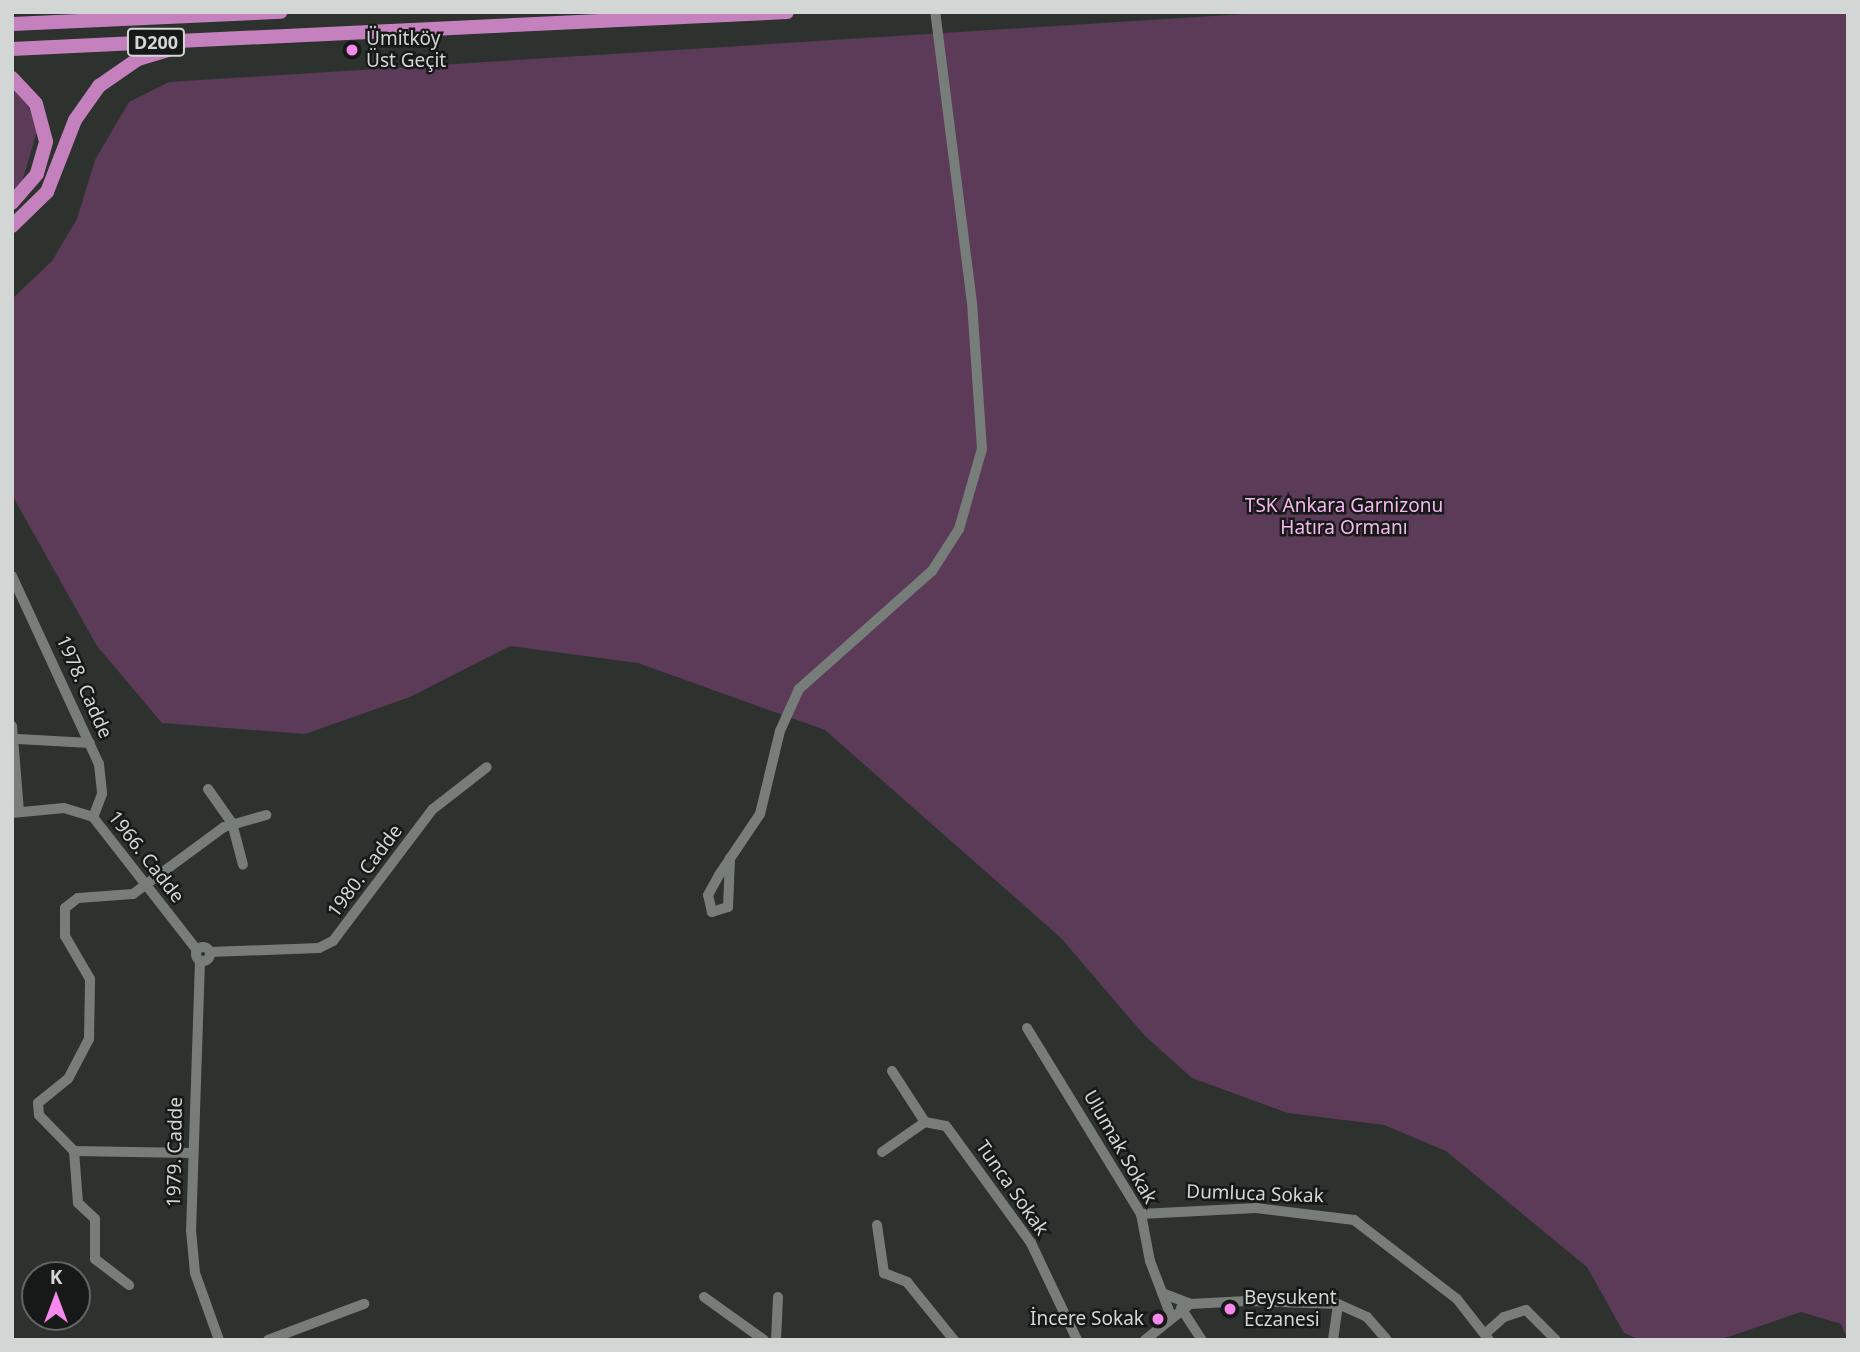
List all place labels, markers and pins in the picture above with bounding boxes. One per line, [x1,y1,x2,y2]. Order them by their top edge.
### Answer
place label: Ümitköy Üst Geçit [366,28,446,72]
marker: Ümitköy Üst Geçit [344,42,360,58]
place label: Beysukent Eczanesi [1244,1287,1337,1331]
marker: Beysukent Eczanesi [1222,1301,1238,1317]
place label: İncere Sokak [1030,1308,1144,1330]
marker: İncere Sokak [1150,1311,1166,1327]

